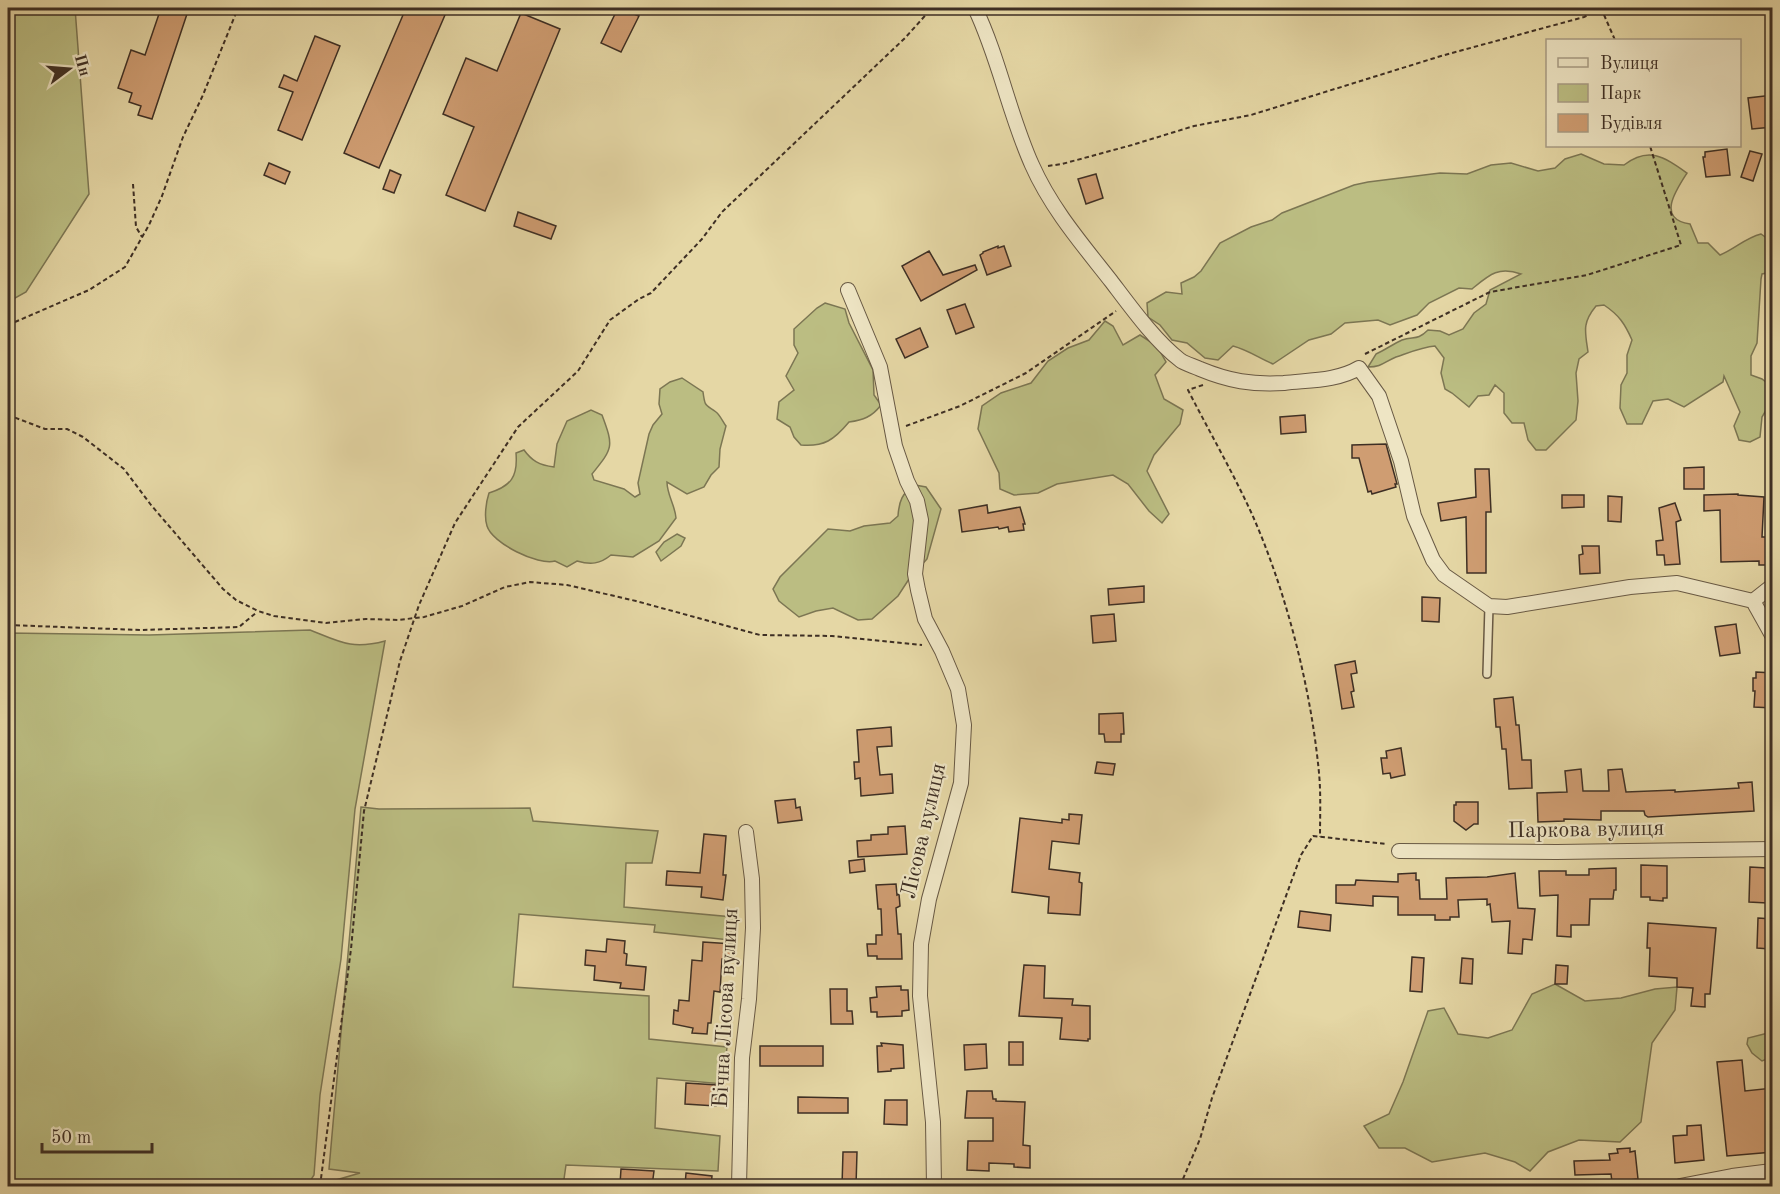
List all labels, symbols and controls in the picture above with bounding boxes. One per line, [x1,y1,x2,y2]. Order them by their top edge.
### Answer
north arrow [39,39,99,99]
legend [1546,39,1741,147]
text: Пн [71,53,92,78]
text: Вулиця [1600,55,1659,73]
text: Парк [1600,85,1641,103]
text: Будівля [1600,115,1662,133]
street label: Лісова вулиця [898,761,950,901]
street label: Паркова вулиця [1508,818,1664,842]
street label: Бічна Лісова вулиця [710,907,742,1109]
scale bar [42,1116,152,1154]
text: 50 m [51,1129,91,1147]

